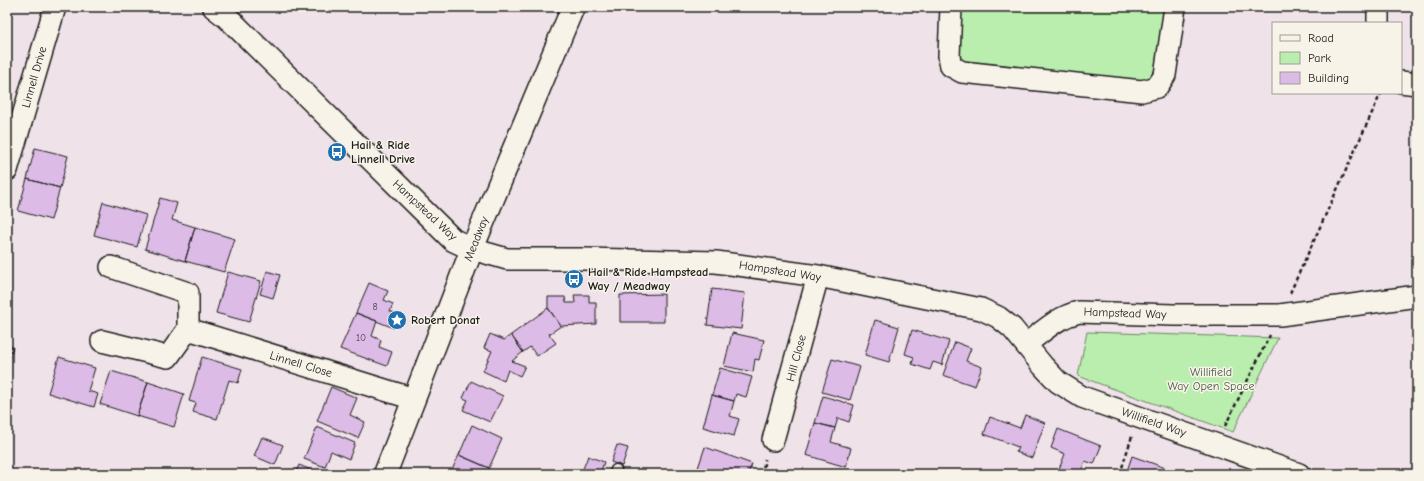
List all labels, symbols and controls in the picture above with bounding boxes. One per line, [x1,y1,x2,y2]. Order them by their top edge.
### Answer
legend [1272,22,1402,94]
text: Road [1308,31,1334,45]
street label: Linnell Drive [19,45,49,109]
text: Park [1308,51,1331,65]
text: Building [1308,71,1349,85]
place label: Hail & Ride Linnell Drive [351,138,415,166]
bus stop icon: Hail & Ride Linnell Drive [326,141,348,163]
street label: Hampstead Way [390,177,461,244]
street label: Meadway [461,214,492,263]
street label: Hampstead Way [738,258,823,284]
place label: Hail & Ride Hampstead Way / Meadway [588,265,708,293]
bus stop icon: Hail & Ride Hampstead Way / Meadway [563,268,585,290]
house number: 8 [372,301,378,313]
street label: Hampstead Way [1083,305,1167,321]
place icon: Robert Donat [386,309,408,331]
place label: Robert Donat [411,313,481,327]
house number: 10 [356,332,366,344]
street label: Hill Close [783,333,809,383]
street label: Linnell Close [268,348,334,380]
park label: Willifield Way Open Space [1168,365,1254,393]
street label: Willifield Way [1120,404,1189,440]

